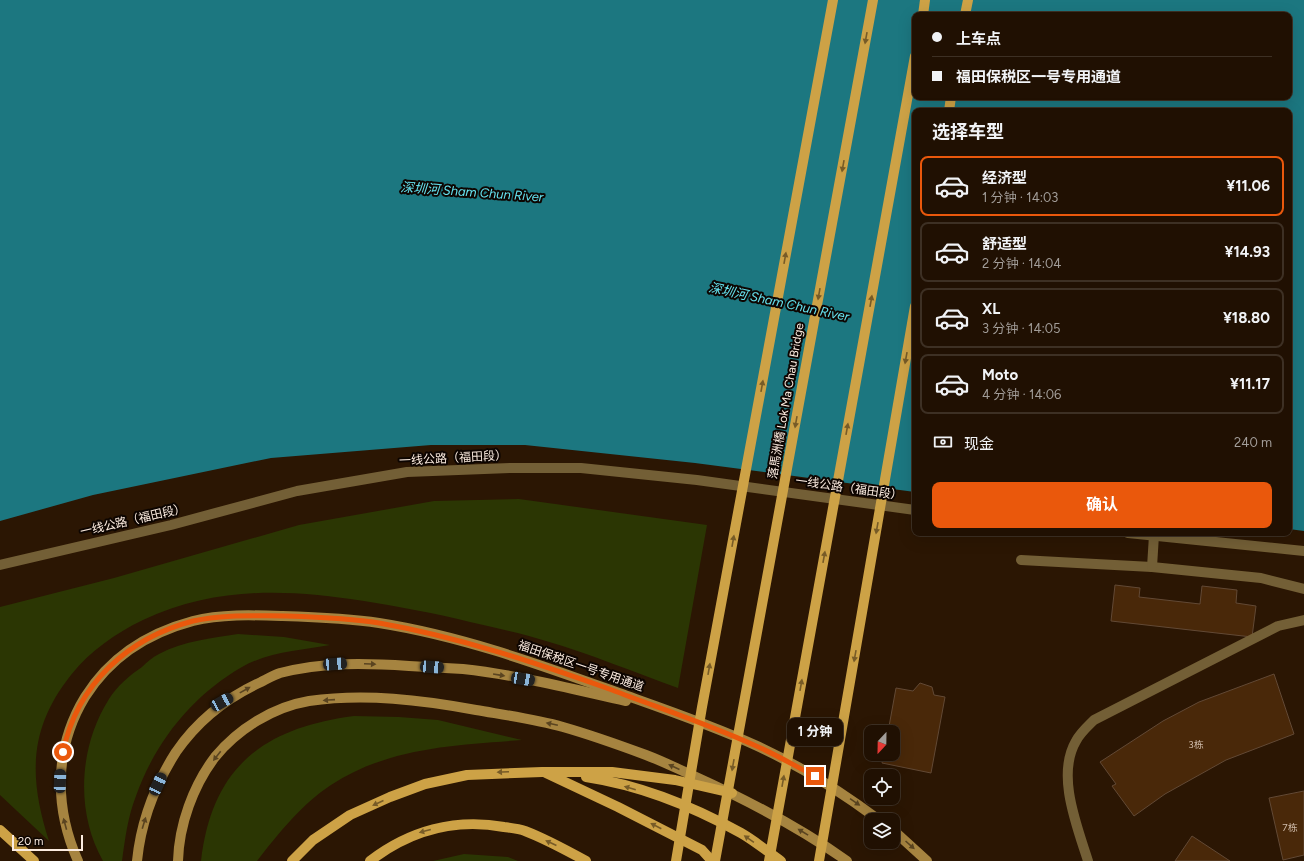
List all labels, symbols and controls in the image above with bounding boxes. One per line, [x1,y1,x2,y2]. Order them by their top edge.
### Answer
text: 上车点 [956,30,1001,48]
one-way arrow [863,32,869,44]
text: 福田保税区一号专用通道 [956,68,1121,86]
text: 选择车型 [932,121,1004,143]
one-way arrow [839,160,845,172]
icon: car [934,168,970,204]
text: 经济型 [982,169,1027,187]
text: ¥11.06 [1226,177,1270,195]
water label: 深圳河 Sham Chun River [400,180,544,205]
text: 1 分钟 · 14:03 [982,190,1058,205]
icon: car [934,234,970,270]
text: 舒适型 [982,235,1027,253]
text: ¥14.93 [1224,243,1270,261]
one-way arrow [782,252,788,264]
text: 2 分钟 · 14:04 [982,256,1061,271]
water label: 深圳河 Sham Chun River [707,280,851,324]
one-way arrow [816,288,822,300]
one-way arrow [868,295,874,307]
icon: car [934,300,970,336]
text: XL [982,300,1000,318]
text: ¥18.80 [1223,309,1270,327]
street label: 落馬洲橋 Lok Ma Chau Bridge [765,321,807,480]
text: 3 分钟 · 14:05 [982,321,1061,336]
one-way arrow [903,352,909,364]
icon: car [934,366,970,402]
text: Moto [982,366,1018,384]
text: ¥11.17 [1230,375,1270,393]
one-way arrow [759,380,765,392]
text: 4 分钟 · 14:06 [982,387,1061,402]
one-way arrow [793,416,799,428]
one-way arrow [845,423,851,435]
icon: cash [932,431,954,453]
text: 现金 [964,435,994,453]
text: 240 m [1234,435,1272,450]
street label: 一线公路（福田段） [399,448,507,468]
street label: 一线公路（福田段） [795,474,903,502]
button: 确认 [932,482,1272,528]
street label: 一线公路（福田段） [79,501,187,539]
one-way arrow [874,522,880,534]
one-way arrow [730,535,736,547]
one-way arrow [821,551,827,563]
street label: 福田保税区一号专用通道 [516,638,646,694]
one-way arrow [852,650,858,662]
car [323,657,347,671]
one-way arrow [364,660,376,667]
car [420,660,444,674]
one-way arrow [707,663,713,675]
car [510,671,536,687]
one-way arrow [493,672,505,678]
one-way arrow [798,679,804,691]
one-way arrow [239,687,251,693]
car [209,691,235,713]
one-way arrow [323,696,335,703]
callout: 1 分钟 [787,718,843,746]
one-way arrow [546,721,558,727]
text: 1 分钟 [798,724,832,739]
north arrow [864,725,900,761]
map controls [864,725,900,849]
house number: 3栋 [1188,738,1204,751]
route start [54,743,72,761]
one-way arrow [212,750,221,761]
one-way arrow [730,759,736,771]
one-way arrow [668,764,680,770]
route end [806,767,824,785]
car [54,769,66,793]
one-way arrow [497,769,509,776]
button: locate [864,769,900,805]
car [147,771,169,797]
one-way arrow [780,775,786,787]
one-way arrow [624,785,636,791]
one-way arrow [850,798,860,806]
one-way arrow [372,800,383,806]
button: layers [864,813,900,849]
one-way arrow [141,816,147,828]
one-way arrow [62,818,68,830]
house number: 7栋 [1282,821,1298,834]
one-way arrow [650,823,661,829]
one-way arrow [419,828,431,834]
one-way arrow [797,829,809,836]
scale bar [12,833,83,852]
text: 20 m [18,835,43,848]
one-way arrow [744,835,755,843]
one-way arrow [545,840,557,846]
one-way arrow [905,841,915,850]

